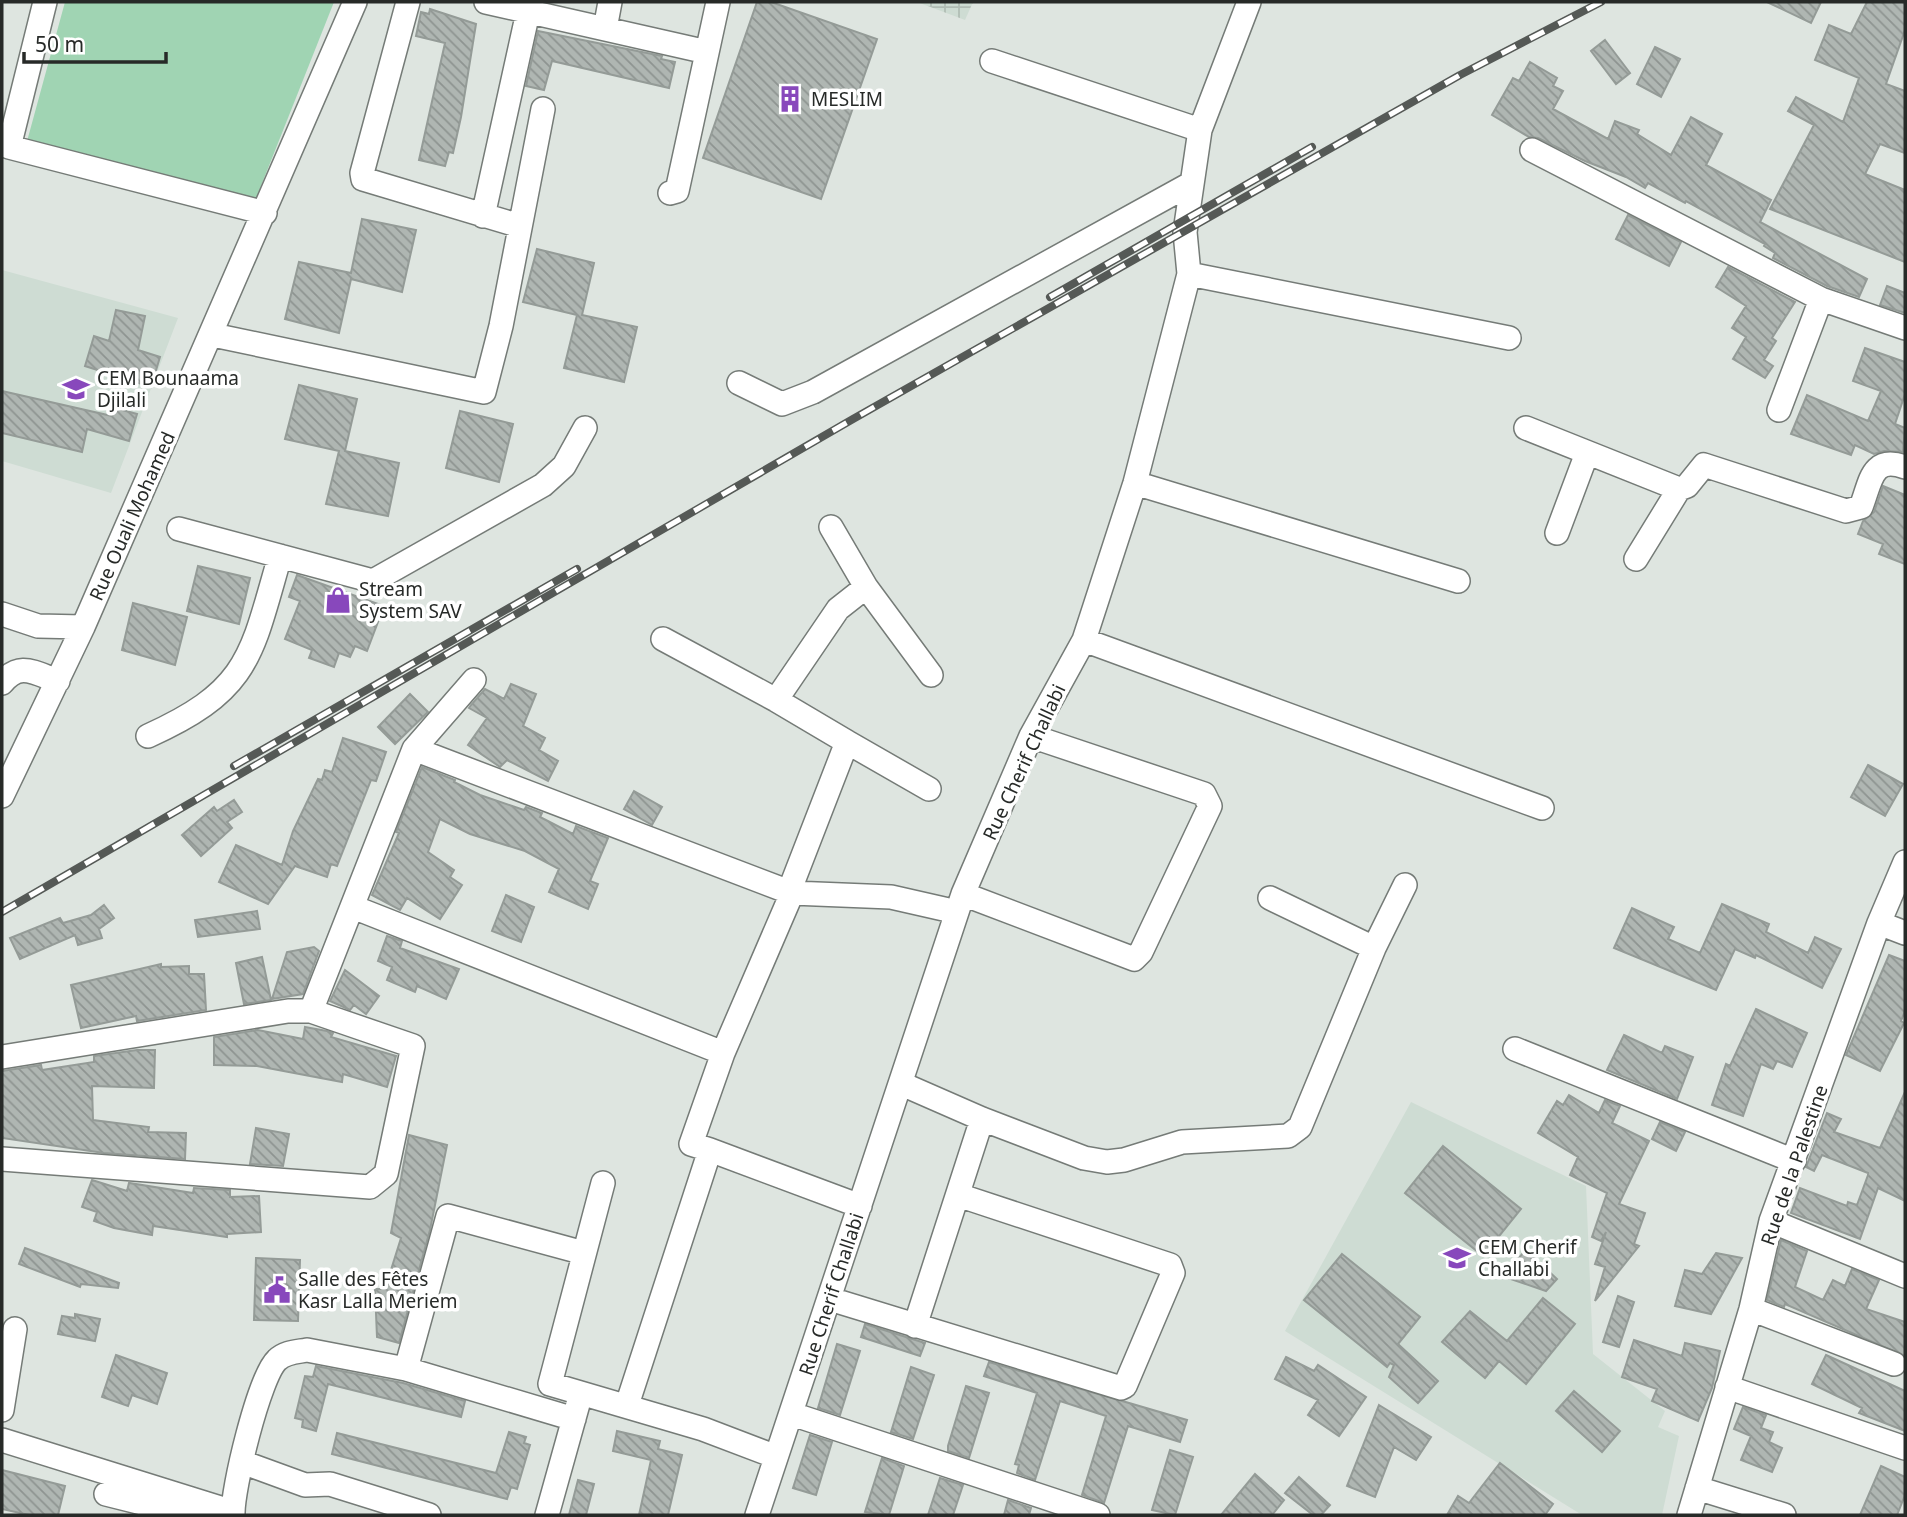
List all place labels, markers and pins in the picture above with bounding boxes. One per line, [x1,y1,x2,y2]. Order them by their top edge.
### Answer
building icon: MESLIM [775,84,805,114]
place label: MESLIM [811,86,883,112]
place label: CEM Bounaama Djilali [97,365,239,413]
school or university icon: CEM Bounaama Djilali [61,374,91,404]
place label: Stream System SAV [359,576,462,624]
shop icon: Stream System SAV [323,585,353,615]
place label: CEM Cherif Challabi [1478,1234,1578,1282]
school or university icon: CEM Cherif Challabi [1442,1243,1472,1273]
place label: Salle des Fêtes Kasr Lalla Meriem [298,1266,458,1314]
public building icon: Salle des Fêtes Kasr Lalla Meriem [262,1275,292,1305]

